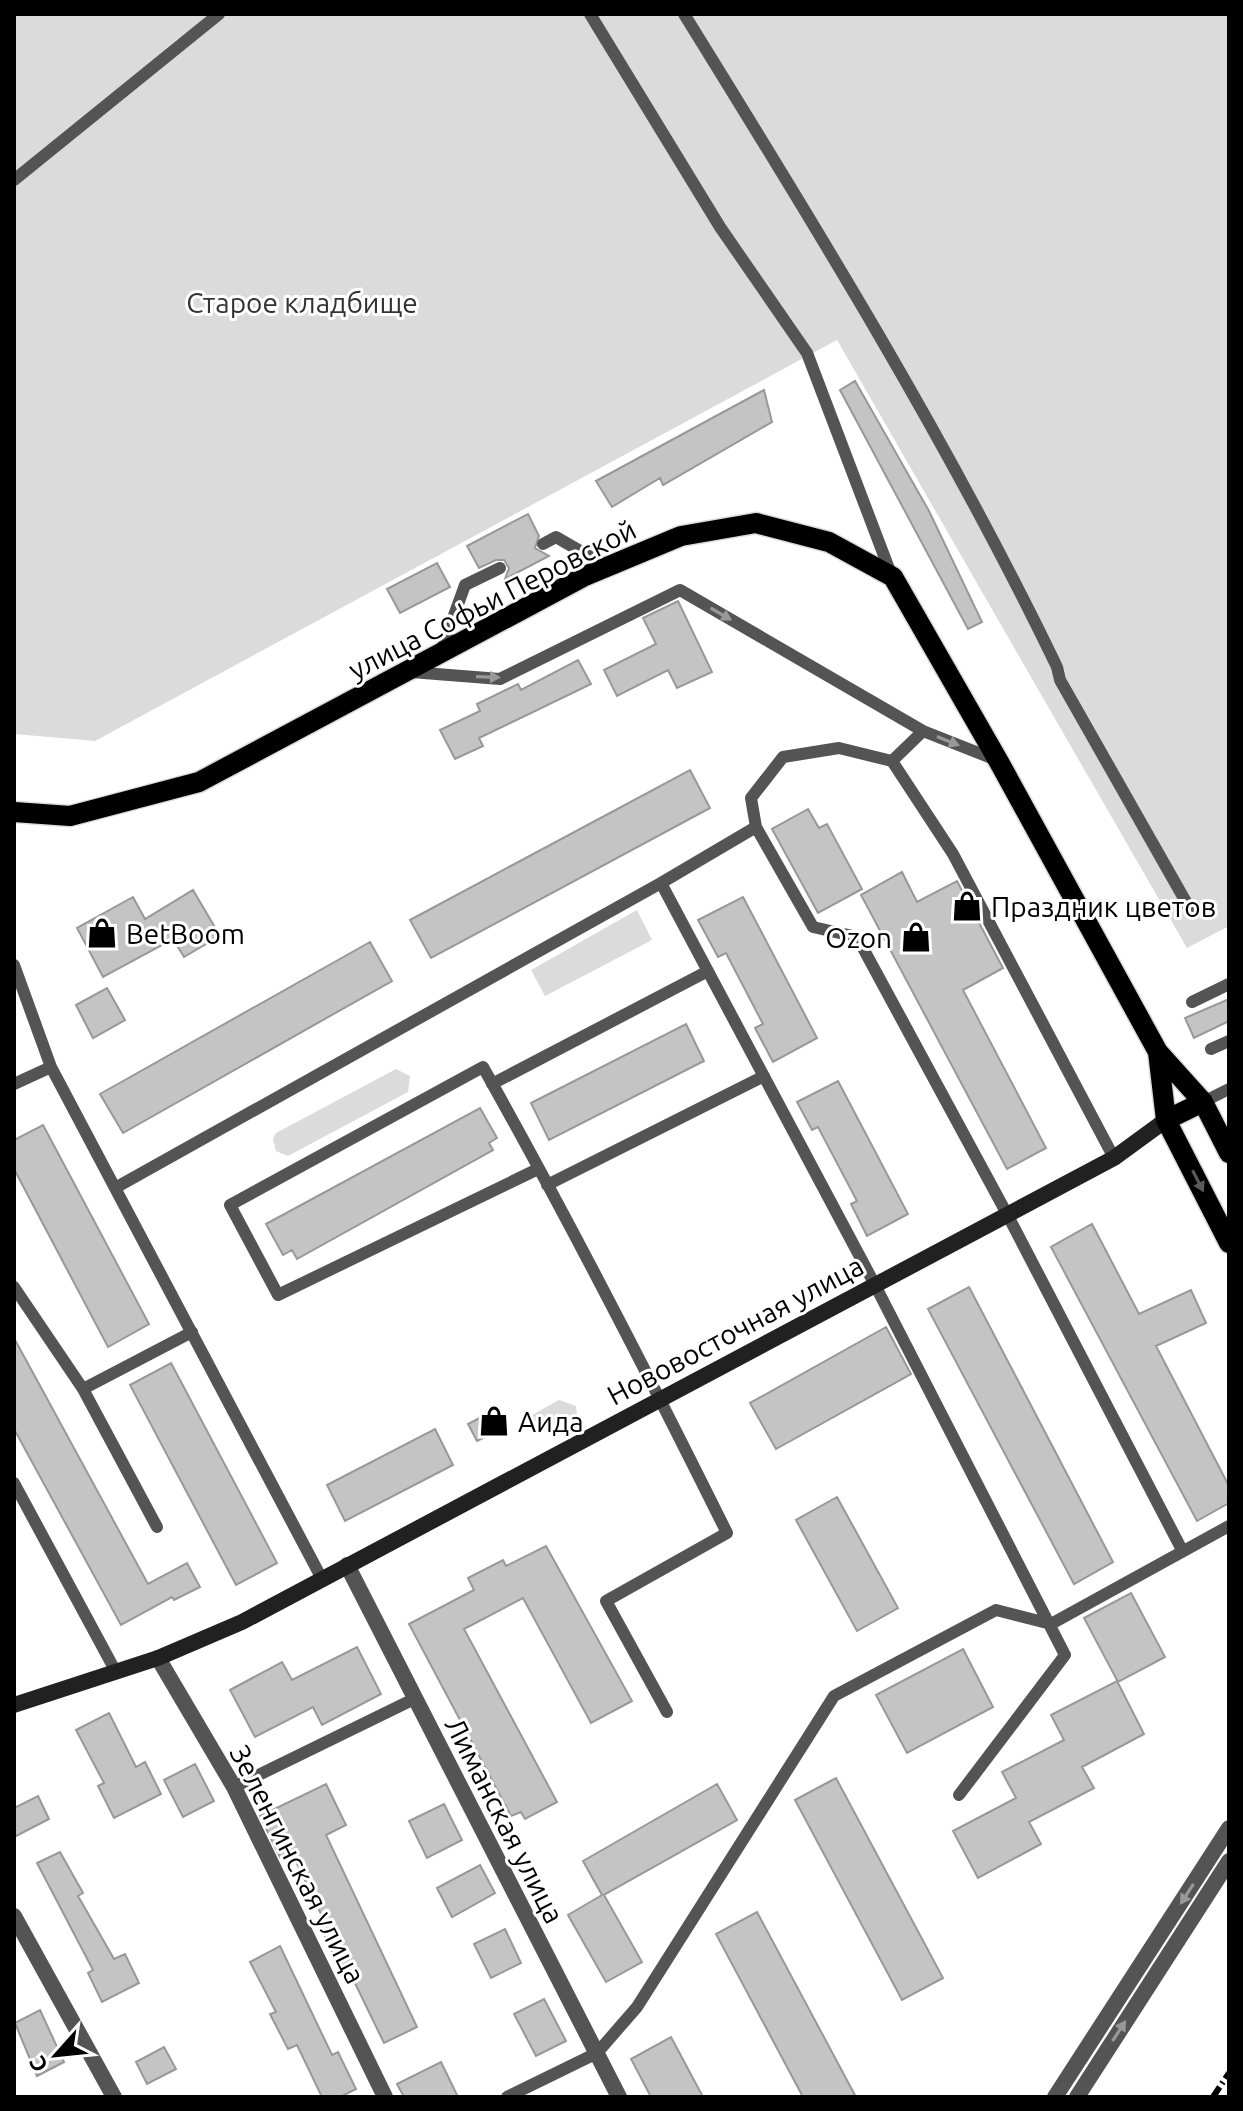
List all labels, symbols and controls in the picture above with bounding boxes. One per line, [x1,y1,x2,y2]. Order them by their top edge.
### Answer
park label: Старое кладбище [186,287,418,318]
street label: улица Софьи Перовской [343,513,641,685]
one-way arrow [710,607,732,621]
one-way arrow [476,671,501,683]
one-way arrow [936,734,960,747]
shop icon: Праздник цветов [950,889,984,923]
place label: Праздник цветов [991,891,1216,922]
shop icon: BetBoom [85,916,119,950]
place label: BetBoom [126,918,245,949]
shop icon: Ozon [899,920,933,954]
place label: Ozon [825,922,892,953]
one-way arrow [1191,1170,1204,1193]
street label: Нововосточная улица [602,1249,868,1411]
shop icon: Аида [477,1404,511,1438]
place label: Аида [518,1406,584,1437]
street label: Лиманская улица [440,1712,570,1928]
street label: Зеленгинская улица [224,1740,372,1988]
one-way arrow [1179,1883,1194,1904]
north arrow [16,2015,96,2095]
one-way arrow [1112,2021,1127,2042]
text: С [23,2052,52,2076]

